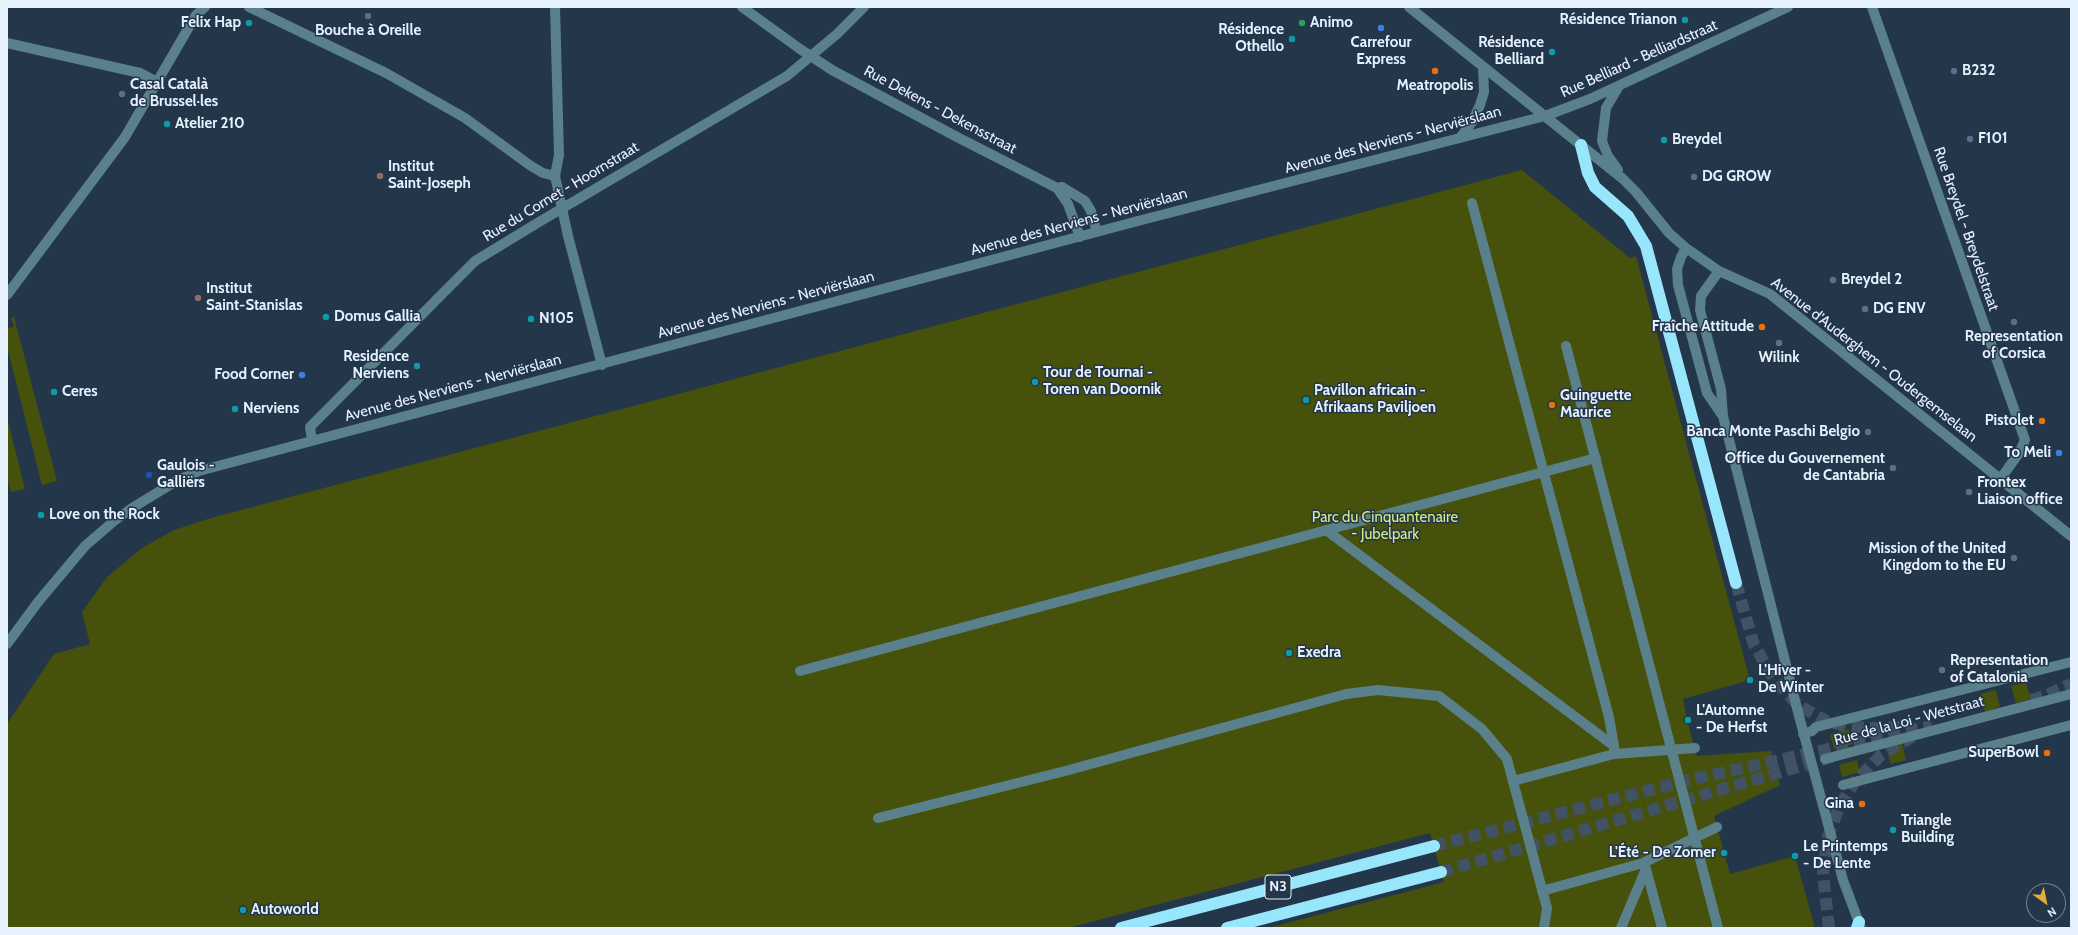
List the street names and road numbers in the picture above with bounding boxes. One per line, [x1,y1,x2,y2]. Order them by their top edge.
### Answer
street label: Rue Belliard - Belliardstraat [1558,16,1720,102]
street label: Rue Dekens - Dekensstraat [861,62,1019,158]
street label: Avenue des Nerviens - Nerviërslaan [1283,102,1503,178]
street label: Rue du Cornet - Hoornstraat [480,138,642,246]
street label: Rue Breydel - Breydelstraat [1929,145,2003,313]
street label: Avenue des Nerviens - Nerviërslaan [969,184,1189,260]
street label: Avenue des Nerviens - Nerviërslaan [656,267,876,343]
street label: Avenue d'Auderghem - Oudergemselaan [1767,274,1981,446]
street label: Avenue des Nerviens - Nerviërslaan [343,350,563,426]
street label: Rue de la Loi - Wetstraat [1832,692,1986,750]
road number: N3 [1265,875,1291,899]

